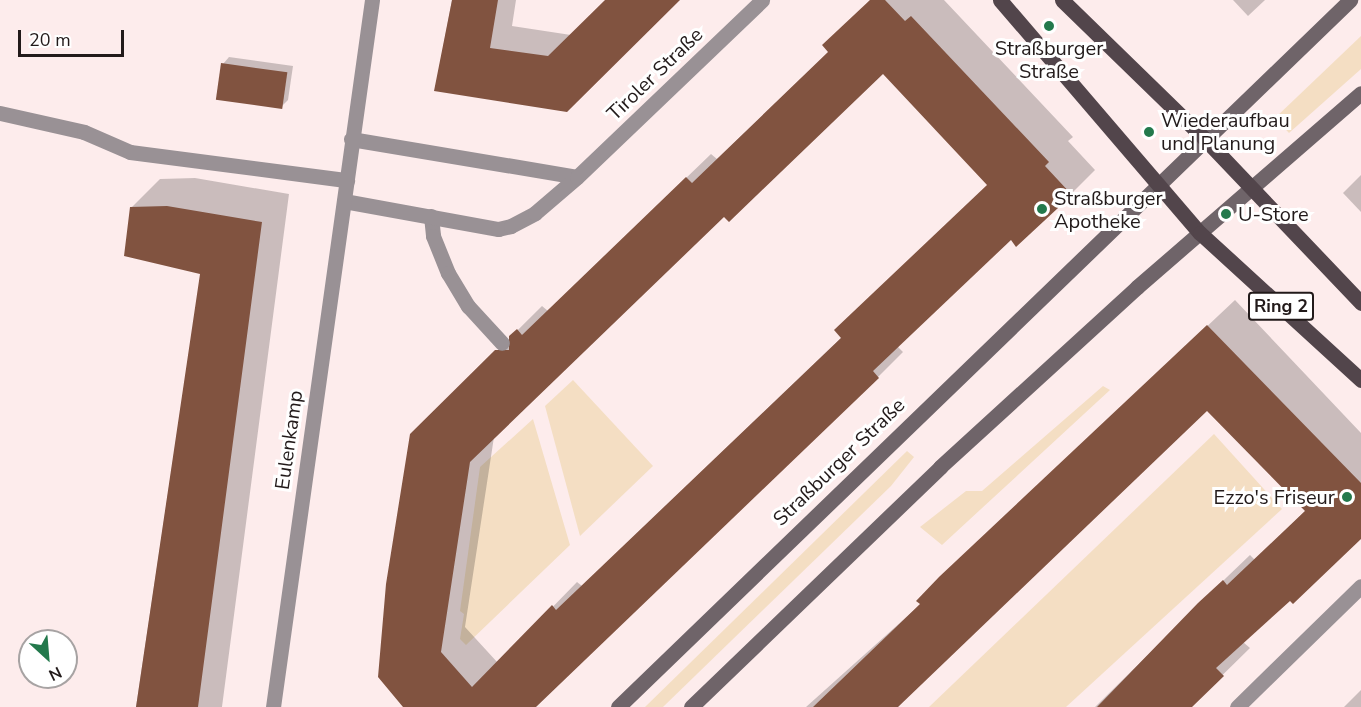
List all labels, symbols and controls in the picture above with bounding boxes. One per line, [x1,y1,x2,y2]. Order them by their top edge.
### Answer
marker: Straßburger Straße [1040,17,1058,35]
scale bar [21,18,128,56]
street label: Tiroler Straße [602,22,708,126]
text: 20 m [29,28,71,52]
place label: Straßburger Straße [995,37,1103,84]
place label: Wiederaufbau und Planung [1161,108,1290,155]
marker: Wiederaufbau und Planung [1142,125,1156,139]
place label: Straßburger Apotheke [1054,186,1163,233]
marker: Straßburger Apotheke [1035,202,1049,216]
place label: U-Store [1238,202,1309,226]
marker: U-Store [1219,207,1233,221]
road number: Ring 2 [1248,291,1314,321]
street label: Eulenkamp [270,389,308,491]
street label: Straßburger Straße [768,393,910,531]
place label: Ezzo's Friseur [1214,485,1335,509]
marker: Ezzo's Friseur [1340,490,1354,504]
north arrow [18,629,78,689]
text: N [45,661,65,686]

